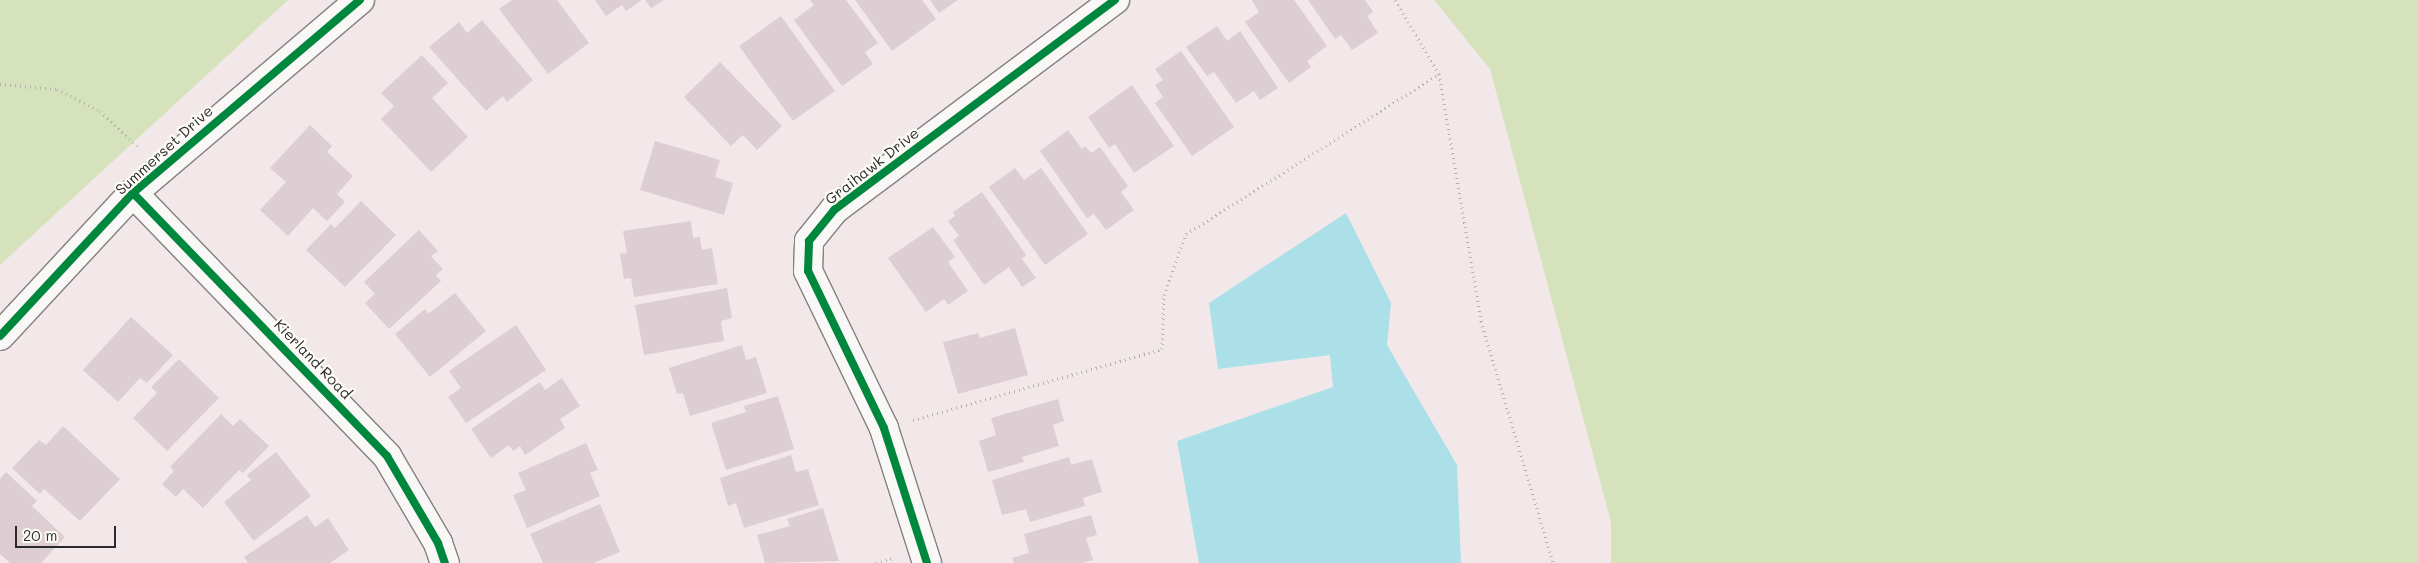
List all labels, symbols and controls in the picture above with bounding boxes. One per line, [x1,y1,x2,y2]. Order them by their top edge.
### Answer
street label: Summerset Drive [112,101,216,199]
street label: Graihawk Drive [821,124,923,208]
street label: Kierland Road [271,315,355,403]
scale bar [18,516,119,548]
text: 20 m [23,525,57,545]

